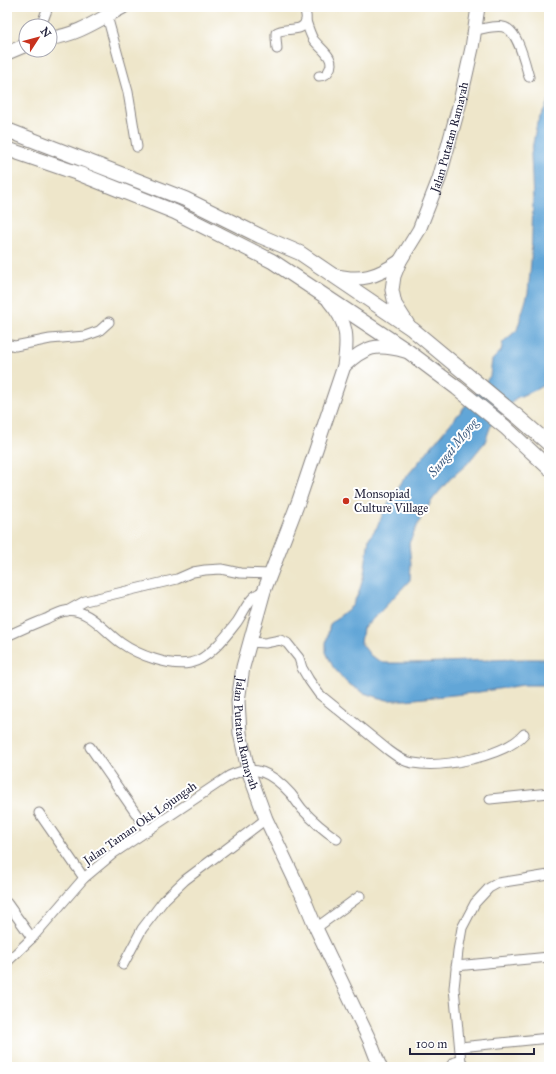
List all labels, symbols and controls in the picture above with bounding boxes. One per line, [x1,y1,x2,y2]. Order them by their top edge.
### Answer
north arrow [18,18,58,58]
text: N [38,25,54,41]
street label: Jalan Putatan Ramayah [427,80,471,197]
water label: Sungai Moyog [424,415,482,481]
place label: Monsopiad Culture Village [354,487,428,516]
marker: Monsopiad Culture Village [341,496,351,506]
street label: Jalan Putatan Ramayah [231,674,262,792]
street label: Jalan Taman Okk Lojungah [79,778,200,869]
scale bar [410,1030,534,1056]
text: 100 m [416,1037,447,1051]

